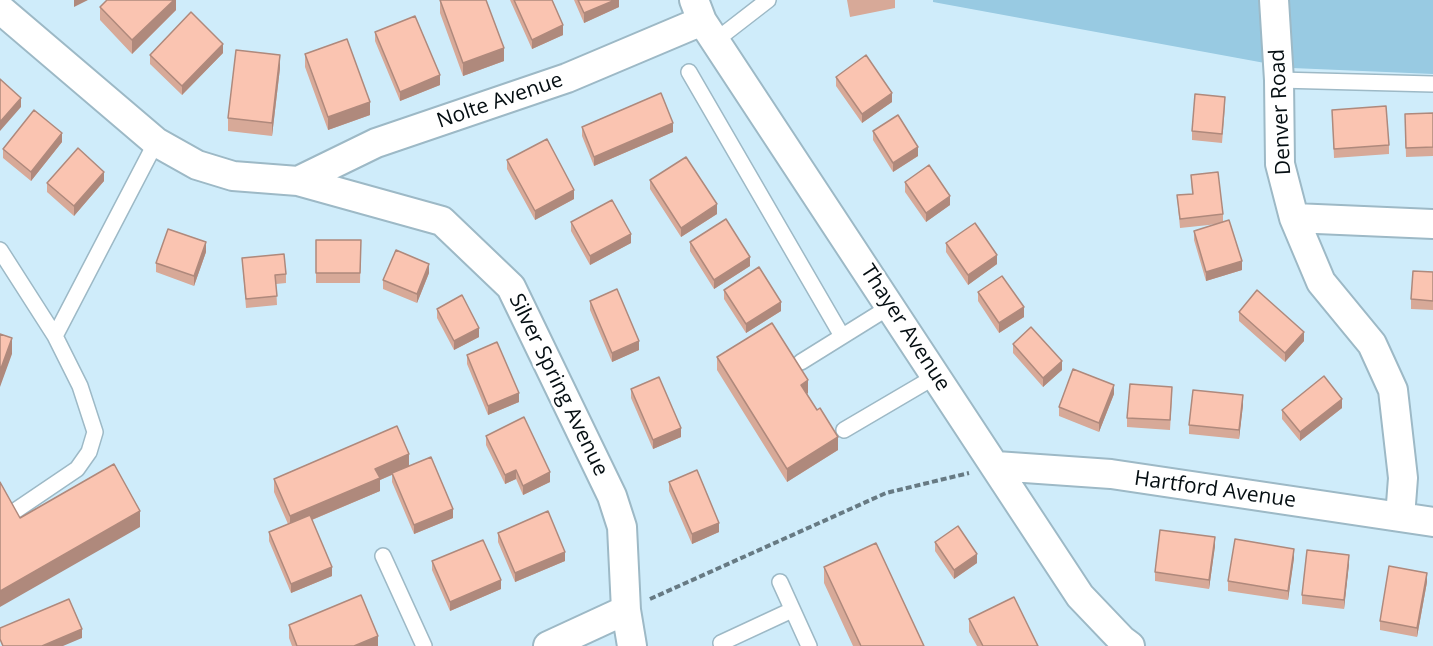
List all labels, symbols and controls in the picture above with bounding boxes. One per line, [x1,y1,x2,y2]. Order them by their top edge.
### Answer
street label: Denver Road [1265,48,1297,176]
street label: Nolte Avenue [434,68,566,134]
street label: Thayer Avenue [855,260,955,396]
street label: Silver Spring Avenue [503,290,613,480]
street label: Hartford Avenue [1133,466,1297,514]

